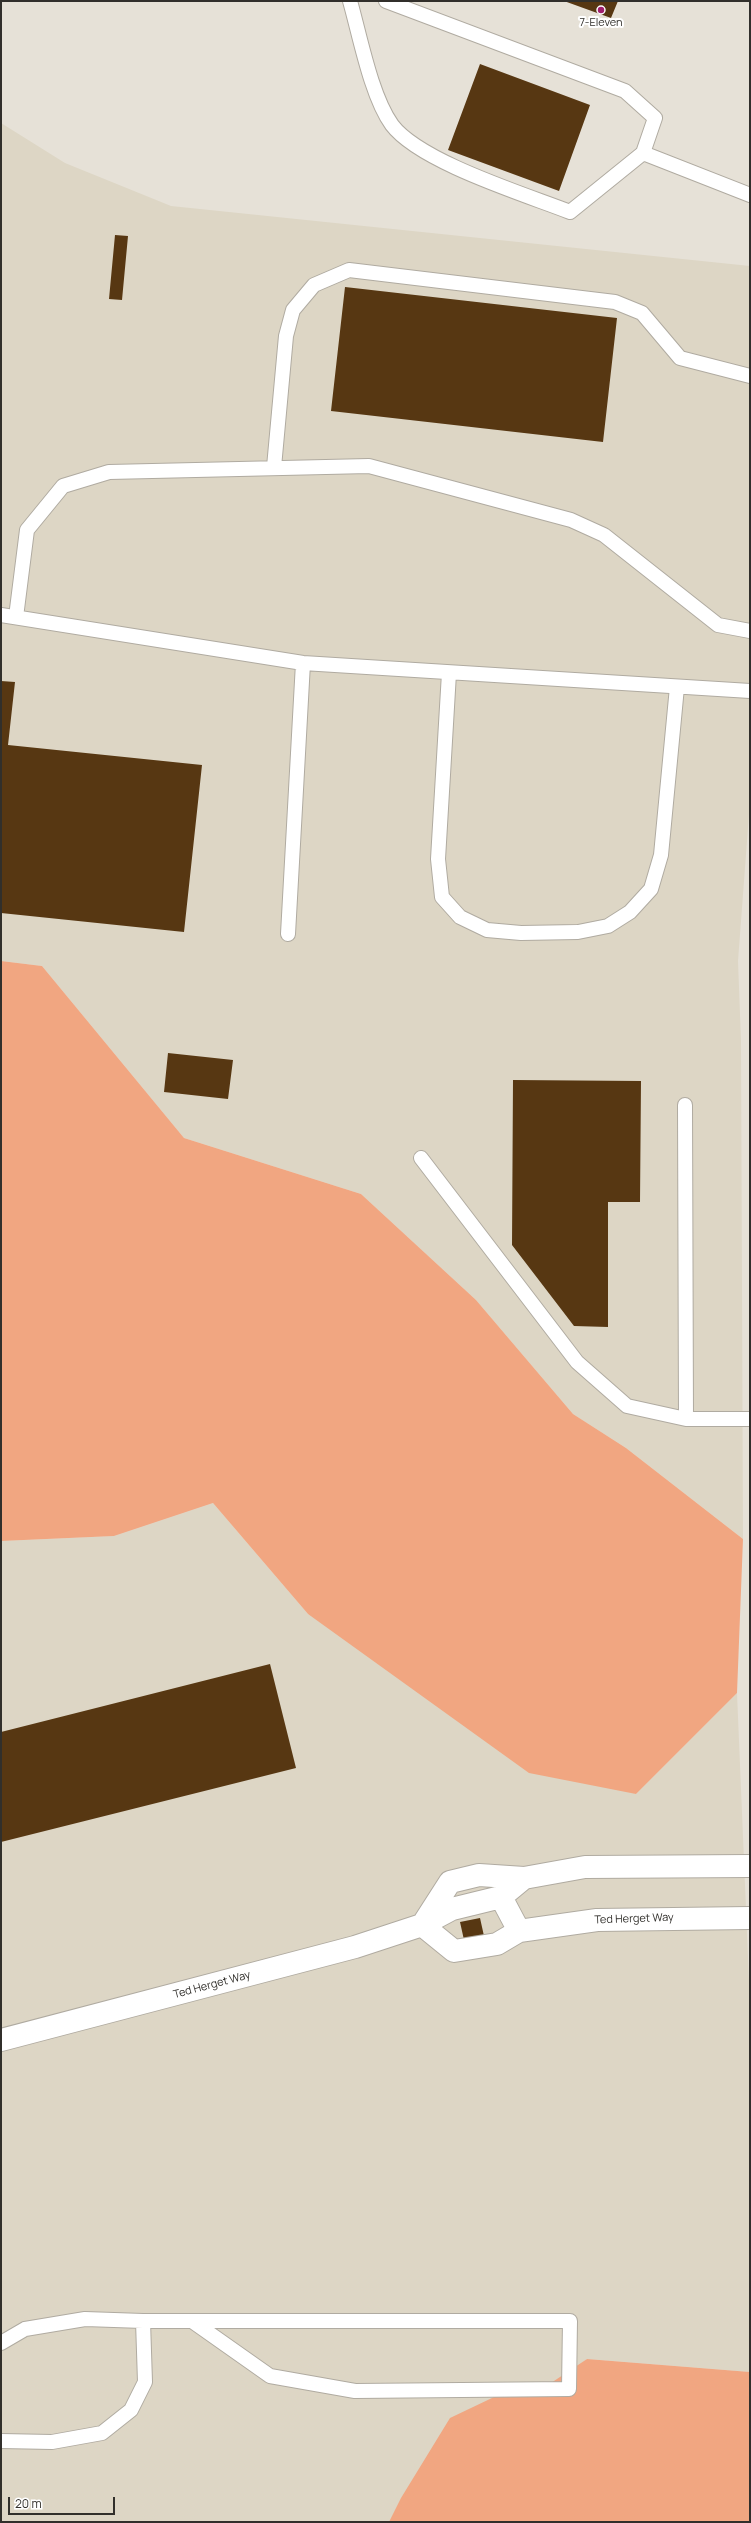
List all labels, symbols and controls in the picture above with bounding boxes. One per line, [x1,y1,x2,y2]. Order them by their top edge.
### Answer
marker: 7-Eleven [596,5,606,15]
place label: 7-Eleven [579,16,623,30]
street label: Ted Herget Way [594,1911,674,1927]
street label: Ted Herget Way [172,1968,252,2002]
scale bar [10,2489,117,2515]
text: 20 m [15,2495,42,2512]

